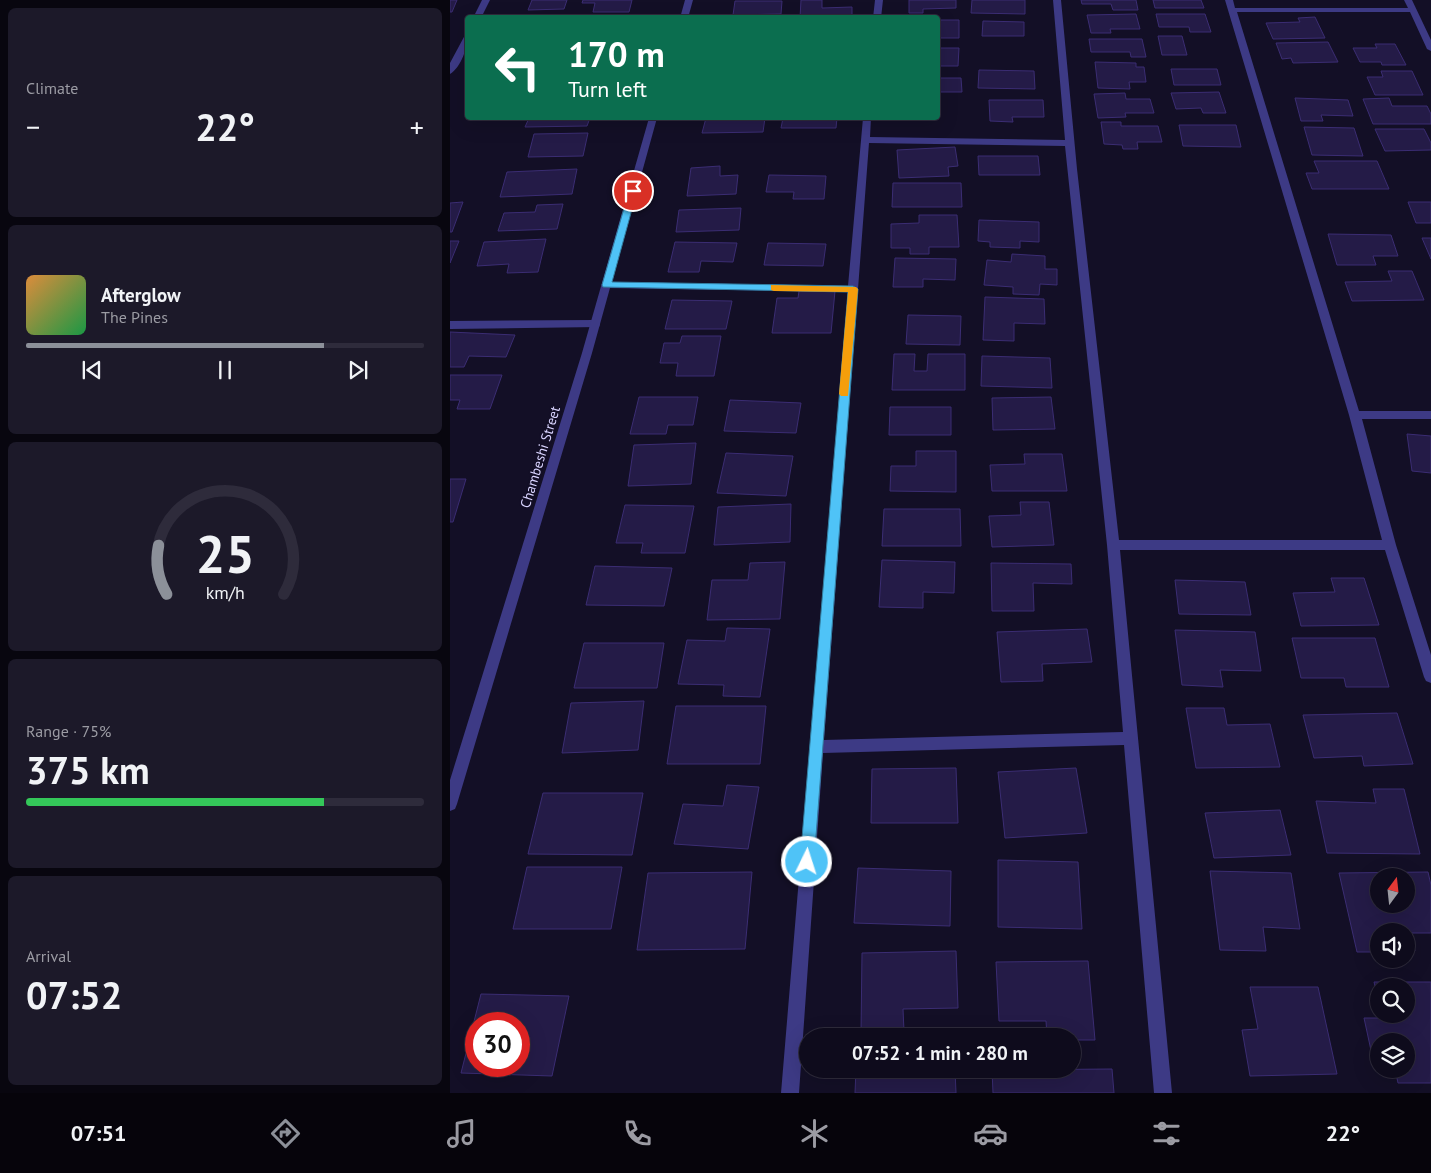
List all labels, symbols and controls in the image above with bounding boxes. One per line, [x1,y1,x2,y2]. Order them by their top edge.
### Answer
text: 170 m [568,31,665,77]
icon: left [485,35,550,100]
text: Turn left [568,75,647,103]
text: Climate [26,78,78,98]
text: 22° [195,102,255,151]
text: − [26,108,40,145]
text: + [410,108,424,145]
pin [612,170,654,212]
icon: arrive [619,177,647,205]
text: Afterglow [101,283,181,307]
text: The Pines [101,307,168,327]
icon: previous [78,356,106,384]
icon: pause [211,356,239,384]
icon: next [344,356,372,384]
street label: Chambeshi Street [516,404,564,510]
text: 25 [196,520,254,587]
text: km/h [205,581,245,604]
text: Range · 75% [26,721,111,741]
text: 375 km [26,745,150,794]
position arrow [780,835,832,887]
north arrow [1370,868,1415,912]
map controls [1370,868,1415,1078]
button: sound [1370,923,1415,968]
text: Arrival [26,946,71,966]
text: 07:52 [26,970,122,1019]
button: search [1370,978,1415,1023]
speed limit sign: 30 [465,1012,530,1077]
button: layers [1370,1033,1415,1078]
text: 07:52 · 1 min · 280 m [852,1041,1028,1065]
icon: directions [268,1116,303,1151]
icon: music [444,1116,479,1151]
icon: phone [620,1116,655,1151]
icon: climate [797,1116,832,1151]
icon: car [973,1116,1008,1151]
icon: filters [1149,1116,1184,1151]
text: 07:51 [71,1119,126,1147]
text: 22° [1326,1119,1360,1147]

